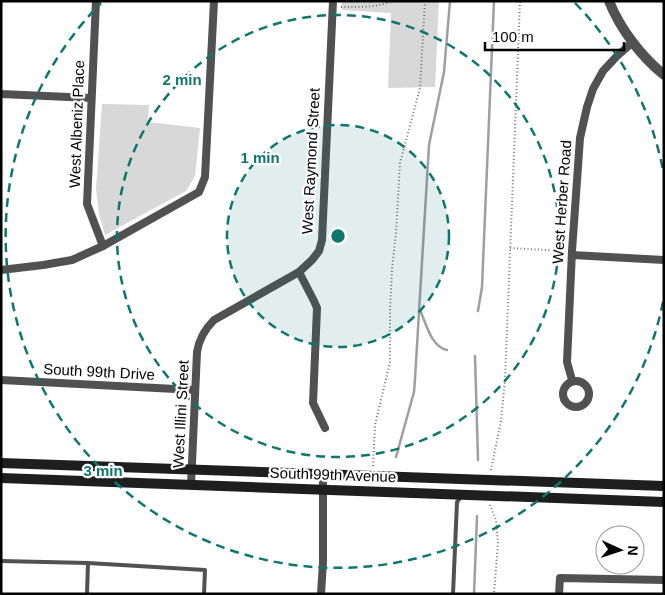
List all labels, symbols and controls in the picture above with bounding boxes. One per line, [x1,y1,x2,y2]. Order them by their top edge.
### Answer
scale bar [485,20,624,52]
text: 100 m [492,28,534,45]
street label: West Albeniz Place [66,60,87,188]
text: 2 min [162,71,202,88]
street label: West Raymond Street [298,87,323,235]
street label: West Herber Road [549,140,574,264]
text: 1 min [240,149,280,166]
centre of rings [329,227,347,245]
street label: West Illini Street [169,359,192,468]
street label: South 99th Drive [43,360,155,383]
text: 3 min [83,462,123,479]
street label: South 99th Avenue [270,464,397,485]
north arrow [595,525,645,575]
text: N [625,545,641,556]

